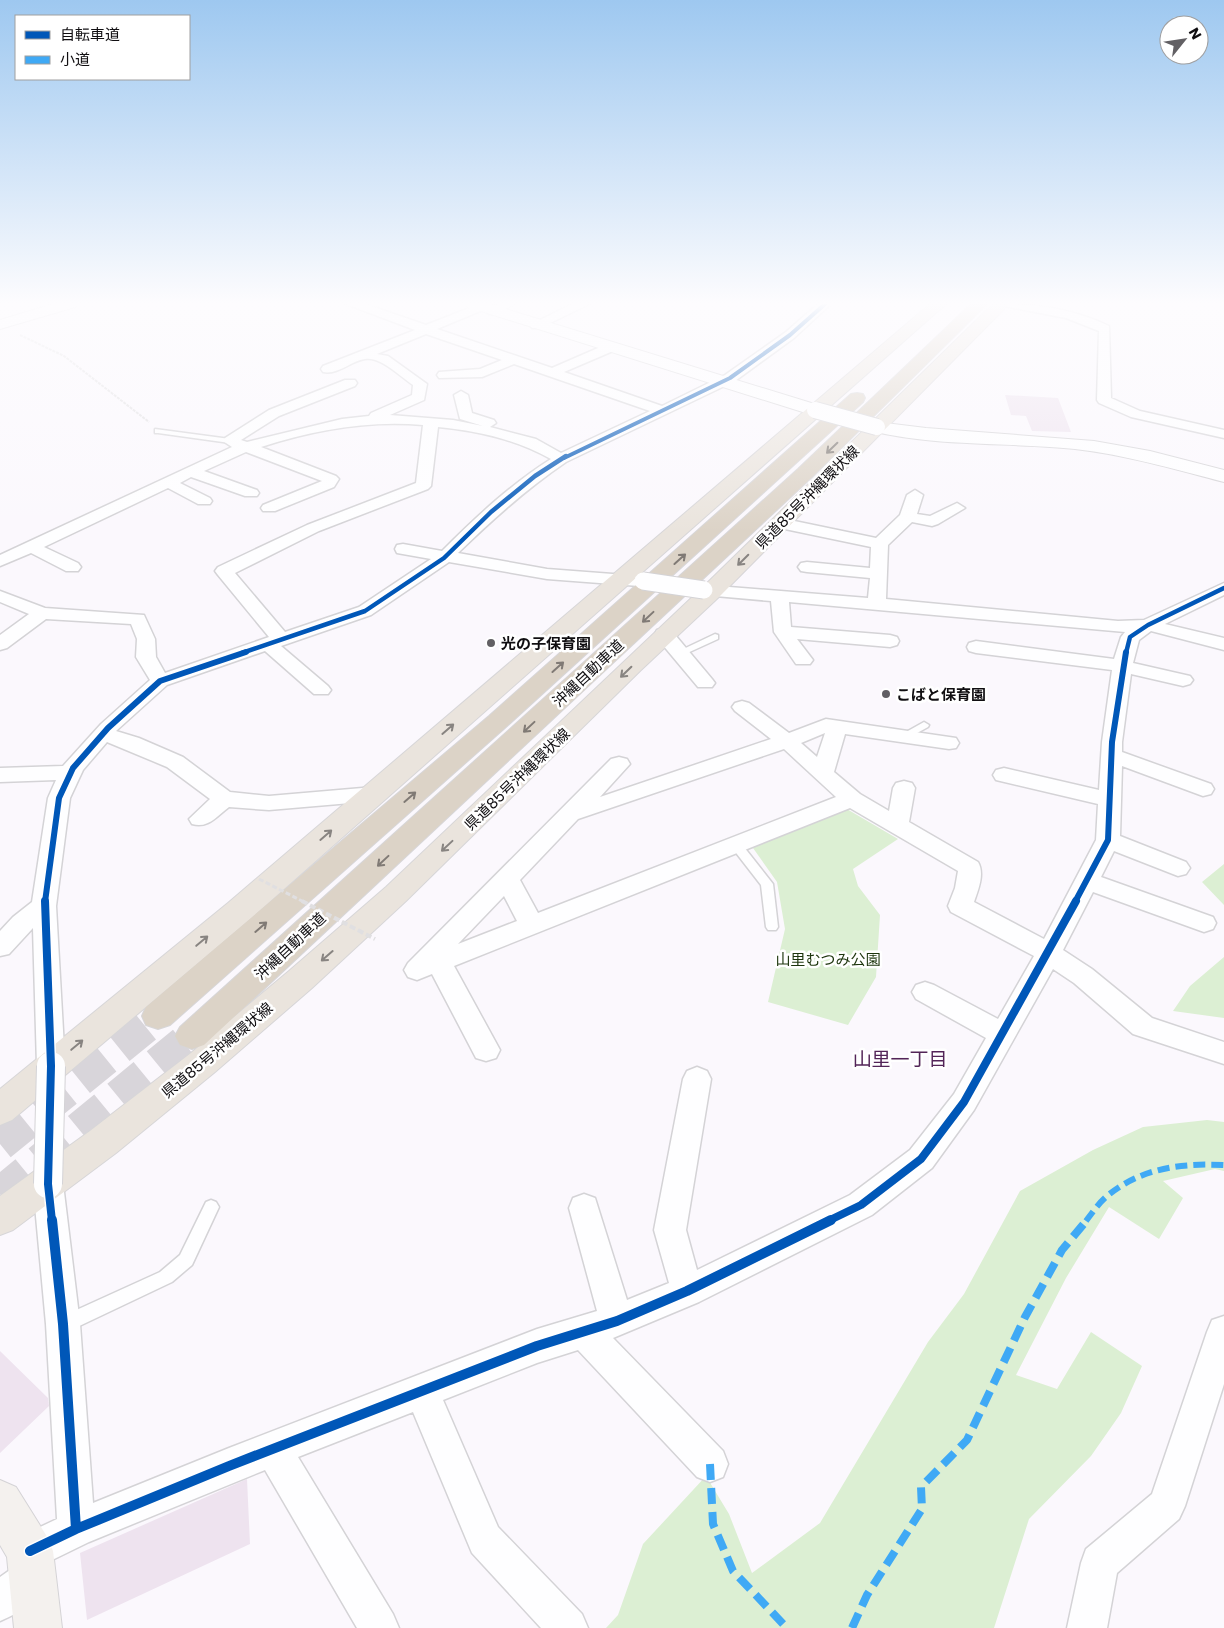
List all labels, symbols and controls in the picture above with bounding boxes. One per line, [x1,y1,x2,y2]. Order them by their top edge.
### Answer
legend [15,15,190,80]
north arrow [1159,15,1209,65]
text: 自転車道 [60,24,120,45]
text: N [1184,24,1207,43]
text: 小道 [60,49,90,70]
street label: 県道85号沖縄環状線 [750,440,864,554]
one-way arrow [826,441,838,454]
one-way arrow [673,553,686,565]
one-way arrow [737,554,750,566]
one-way arrow [642,611,655,623]
place label: 光の子保育園 [501,633,591,654]
street label: 沖縄自動車道 [548,635,628,711]
marker: 光の子保育園 [485,637,497,649]
one-way arrow [552,661,565,673]
one-way arrow [620,666,632,678]
place label: こばと保育園 [896,684,986,705]
marker: こばと保育園 [880,688,892,700]
one-way arrow [522,721,535,733]
one-way arrow [442,723,455,735]
street label: 県道85号沖縄環状線 [460,723,574,835]
one-way arrow [403,792,416,803]
one-way arrow [319,830,332,841]
one-way arrow [440,840,453,852]
one-way arrow [377,855,390,867]
street label: 沖縄自動車道 [250,908,330,984]
one-way arrow [254,921,267,933]
one-way arrow [195,936,208,947]
park label: 山里むつみ公園 [775,949,881,970]
one-way arrow [320,950,333,962]
street label: 県道85号沖縄環状線 [157,997,277,1103]
one-way arrow [70,1039,83,1050]
district label: 山里一丁目 [852,1046,948,1073]

